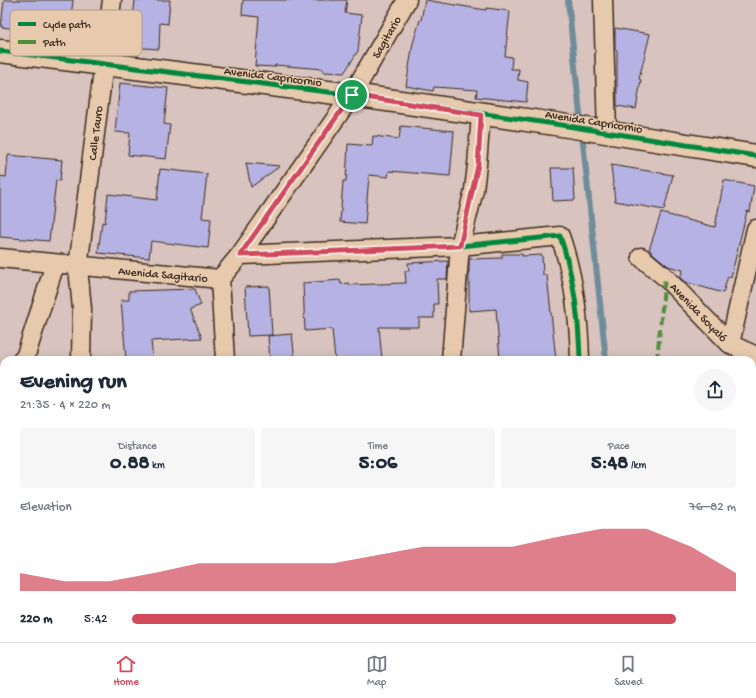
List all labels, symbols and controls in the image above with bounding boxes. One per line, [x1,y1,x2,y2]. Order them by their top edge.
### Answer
legend [10,10,142,56]
street label: Sagitario [370,14,405,62]
text: Cycle path [43,20,91,32]
text: Path [42,38,66,50]
street label: Avenida Capricornio [223,65,322,91]
pin [335,78,369,112]
icon: arrive [341,84,363,106]
street label: Calle Tauro [87,105,107,161]
street label: Avenida Capricornio [544,108,643,138]
street label: Avenida Sagitario [118,265,208,287]
street label: Avenida Soyaló [666,281,729,346]
button: share [694,369,736,411]
text: Evening run [20,370,127,396]
text: 21:35 · 4 × 220 m [20,398,111,413]
text: Distance [118,441,157,453]
text: Time [368,441,388,453]
text: Pace [608,441,629,453]
text: 0.88 [110,453,149,476]
text: 5:06 [359,453,397,476]
text: 5:48 [591,453,628,476]
text: km [149,460,165,472]
text: /km [628,460,646,472]
text: Elevation [20,500,72,515]
text: 76–82 m [689,500,736,515]
text: 220 m [20,612,52,627]
text: 5:42 [84,612,107,627]
tab: Home [113,653,139,689]
tab: Map [366,653,388,689]
tab: Saved [614,653,643,689]

